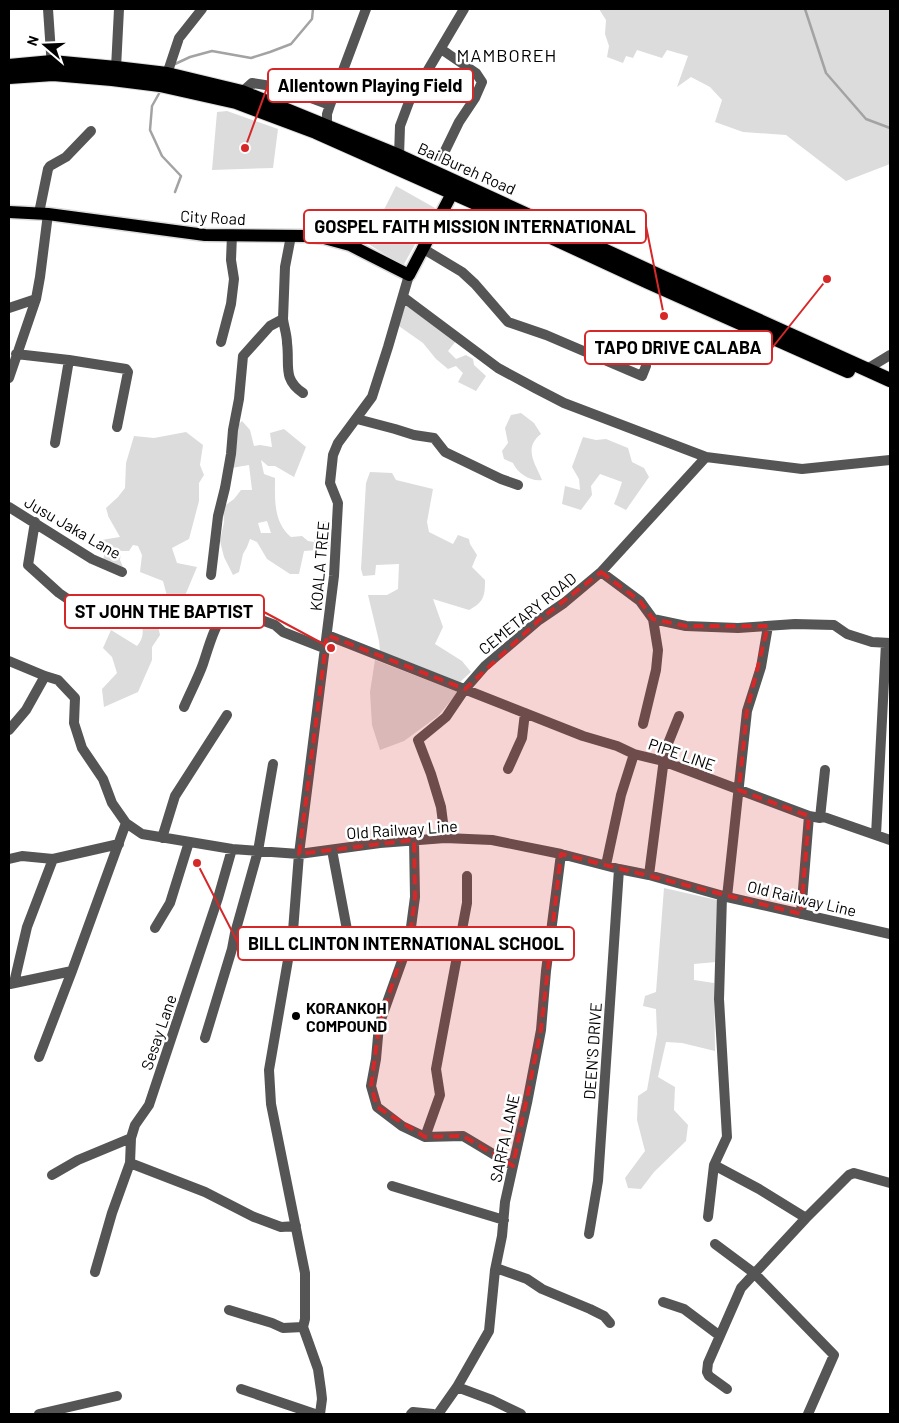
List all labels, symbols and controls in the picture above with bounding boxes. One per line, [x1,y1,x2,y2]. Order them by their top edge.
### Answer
north arrow [20,20,70,70]
text: N [23,33,42,48]
district label: MAMBOREH [457,44,557,66]
callout: Allentown Playing Field [268,69,473,102]
text: Allentown Playing Field [278,74,462,96]
street label: Bai Bureh Road [415,138,519,198]
street label: City Road [180,206,246,228]
callout: GOSPEL FAITH MISSION INTERNATIONAL [304,210,646,243]
text: GOSPEL FAITH MISSION INTERNATIONAL [314,215,636,237]
callout: TAPO DRIVE CALABA [585,331,772,364]
text: TAPO DRIVE CALABA [594,336,762,358]
street label: Jusu Jaka Lane [21,492,125,562]
street label: KOALA TREE [306,520,332,612]
street label: CEMETARY ROAD [475,568,579,658]
callout: ST JOHN THE BAPTIST [65,595,264,628]
text: ST JOHN THE BAPTIST [75,600,254,622]
street label: PIPE LINE [646,734,718,774]
street label: Old Railway Line [346,816,458,842]
street label: Old Railway Line [746,876,858,920]
callout: BILL CLINTON INTERNATIONAL SCHOOL [238,927,574,960]
text: BILL CLINTON INTERNATIONAL SCHOOL [248,932,564,954]
street label: Sesay Lane [136,992,180,1072]
place label: KORANKOH COMPOUND [306,998,387,1035]
street label: DEEN'S DRIVE [579,1002,605,1100]
marker: KORANKOH COMPOUND [290,1010,302,1022]
street label: SARFA LANE [485,1092,523,1184]

